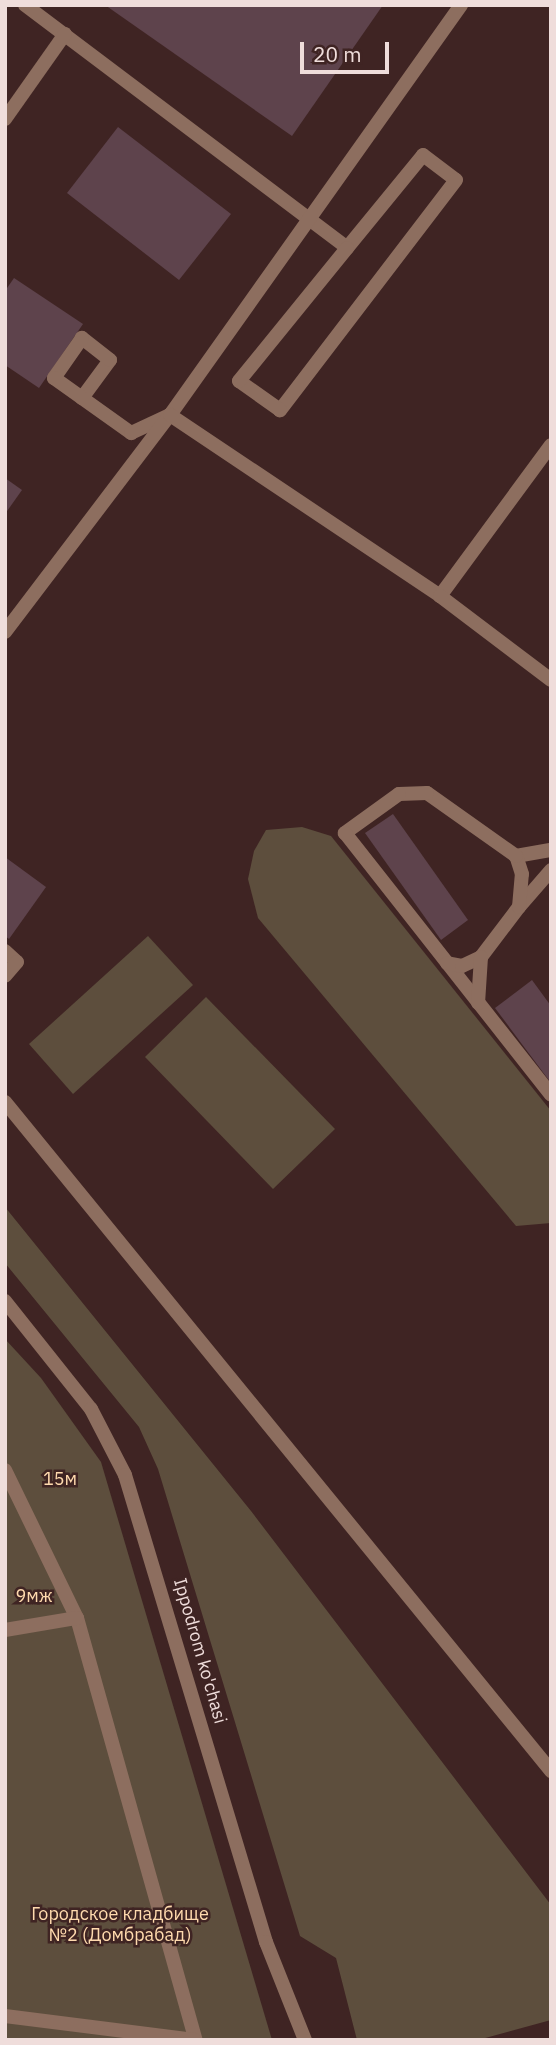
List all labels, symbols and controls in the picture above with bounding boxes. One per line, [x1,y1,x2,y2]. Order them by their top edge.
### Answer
scale bar [304,28,393,72]
text: 20 m [313,40,362,68]
park label: 15м [43,1468,77,1490]
street label: Ippodrom ko'chasi [169,1576,231,1726]
park label: 9мж [15,1585,53,1607]
park label: Городское кладбище №2 (Домбрабад) [31,1904,209,1946]

